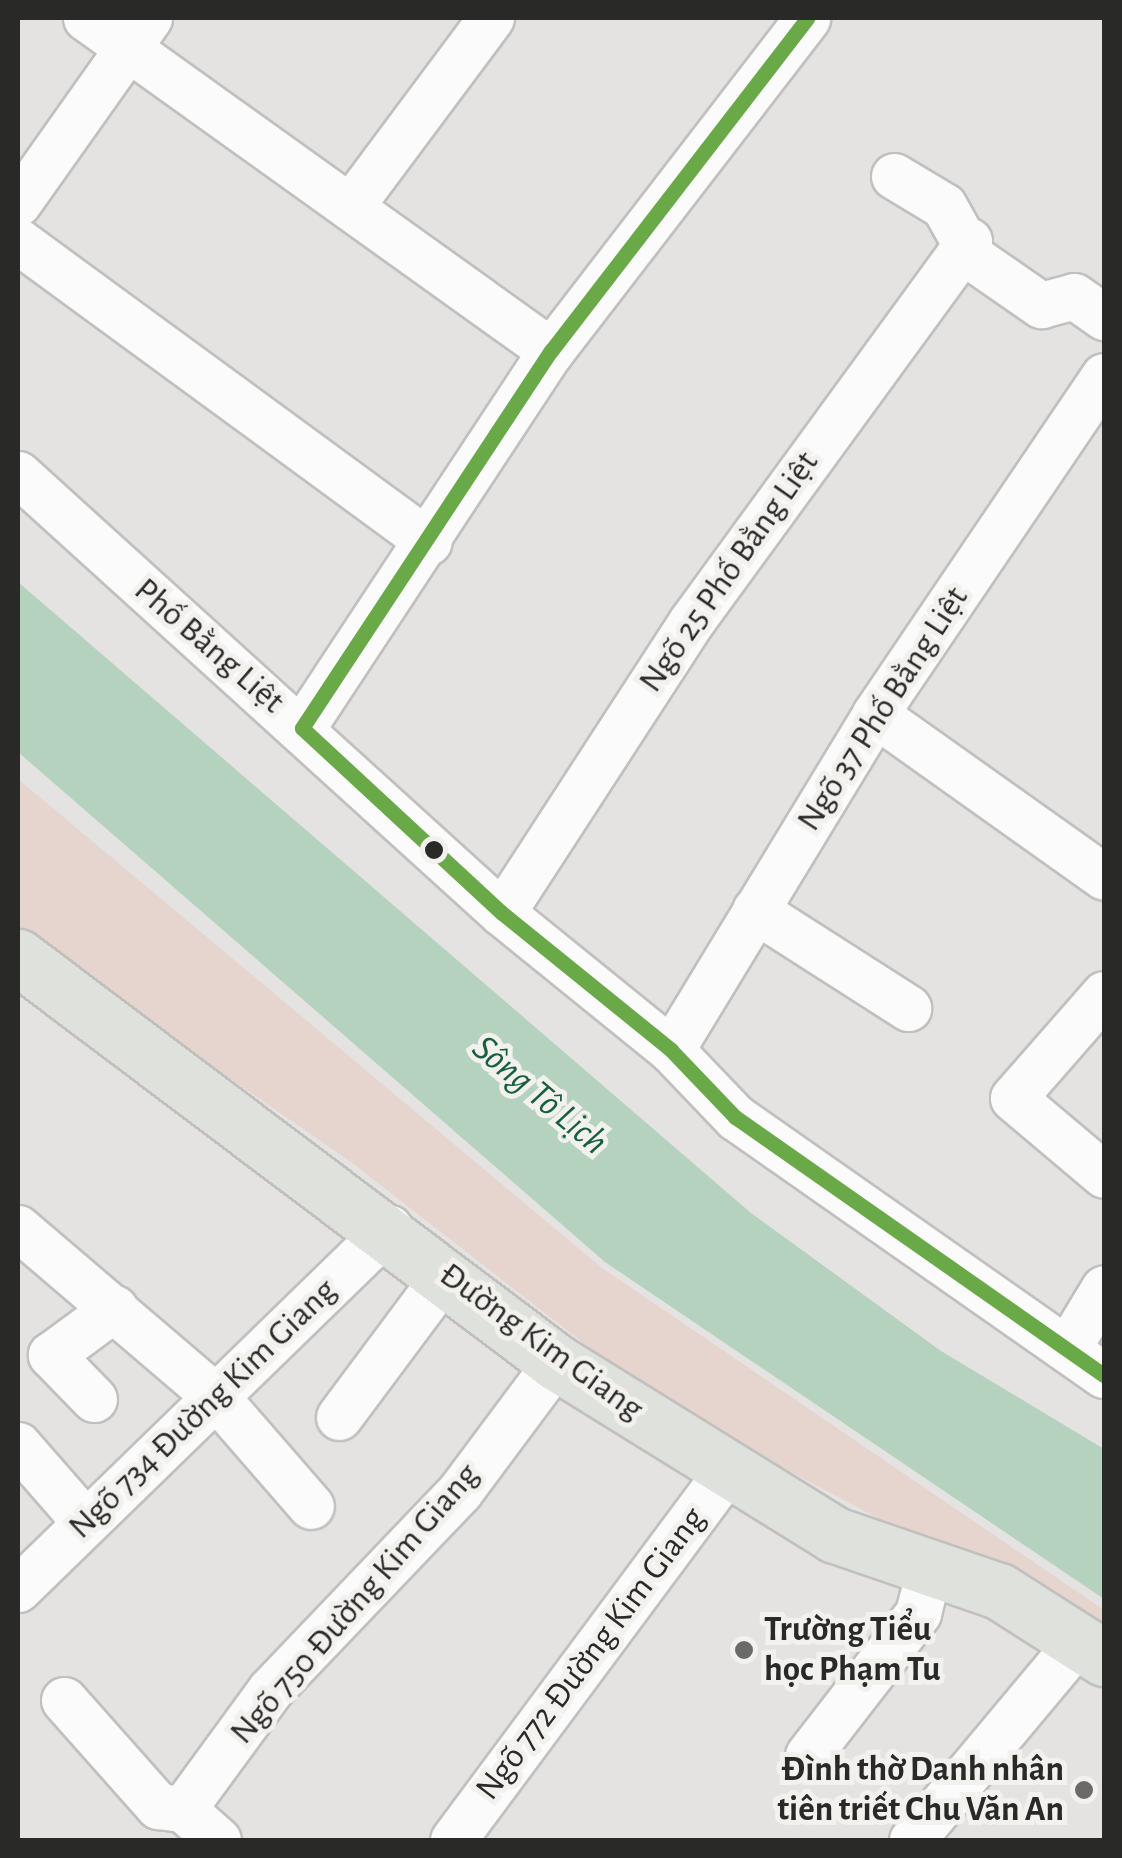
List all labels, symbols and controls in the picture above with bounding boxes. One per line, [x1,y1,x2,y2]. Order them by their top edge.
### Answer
street label: Ngõ 25 Phố Bằng Liệt [630,443,828,701]
street label: Phố Bằng Liệt [125,569,293,723]
street label: Ngõ 37 Phố Bằng Liệt [788,579,978,839]
unlabelled marker [424,840,444,860]
water label: Sông Tô Lịch [462,1026,616,1166]
street label: Đường Kim Giang [431,1254,651,1430]
street label: Ngõ 734 Đường Kim Giang [60,1270,346,1548]
street label: Ngõ 750 Đường Kim Giang [222,1455,488,1753]
street label: Ngõ 772 Đường Kim Giang [467,1499,715,1809]
place label: Trường Tiểu học Phạm Tu [764,1609,940,1691]
marker: Trường Tiểu học Phạm Tu [733,1639,755,1661]
place label: Đình thờ Danh nhân tiên triết Chu Văn An [777,1749,1064,1831]
marker: Đình thờ Danh nhân tiên triết Chu Văn An [1073,1779,1095,1801]

